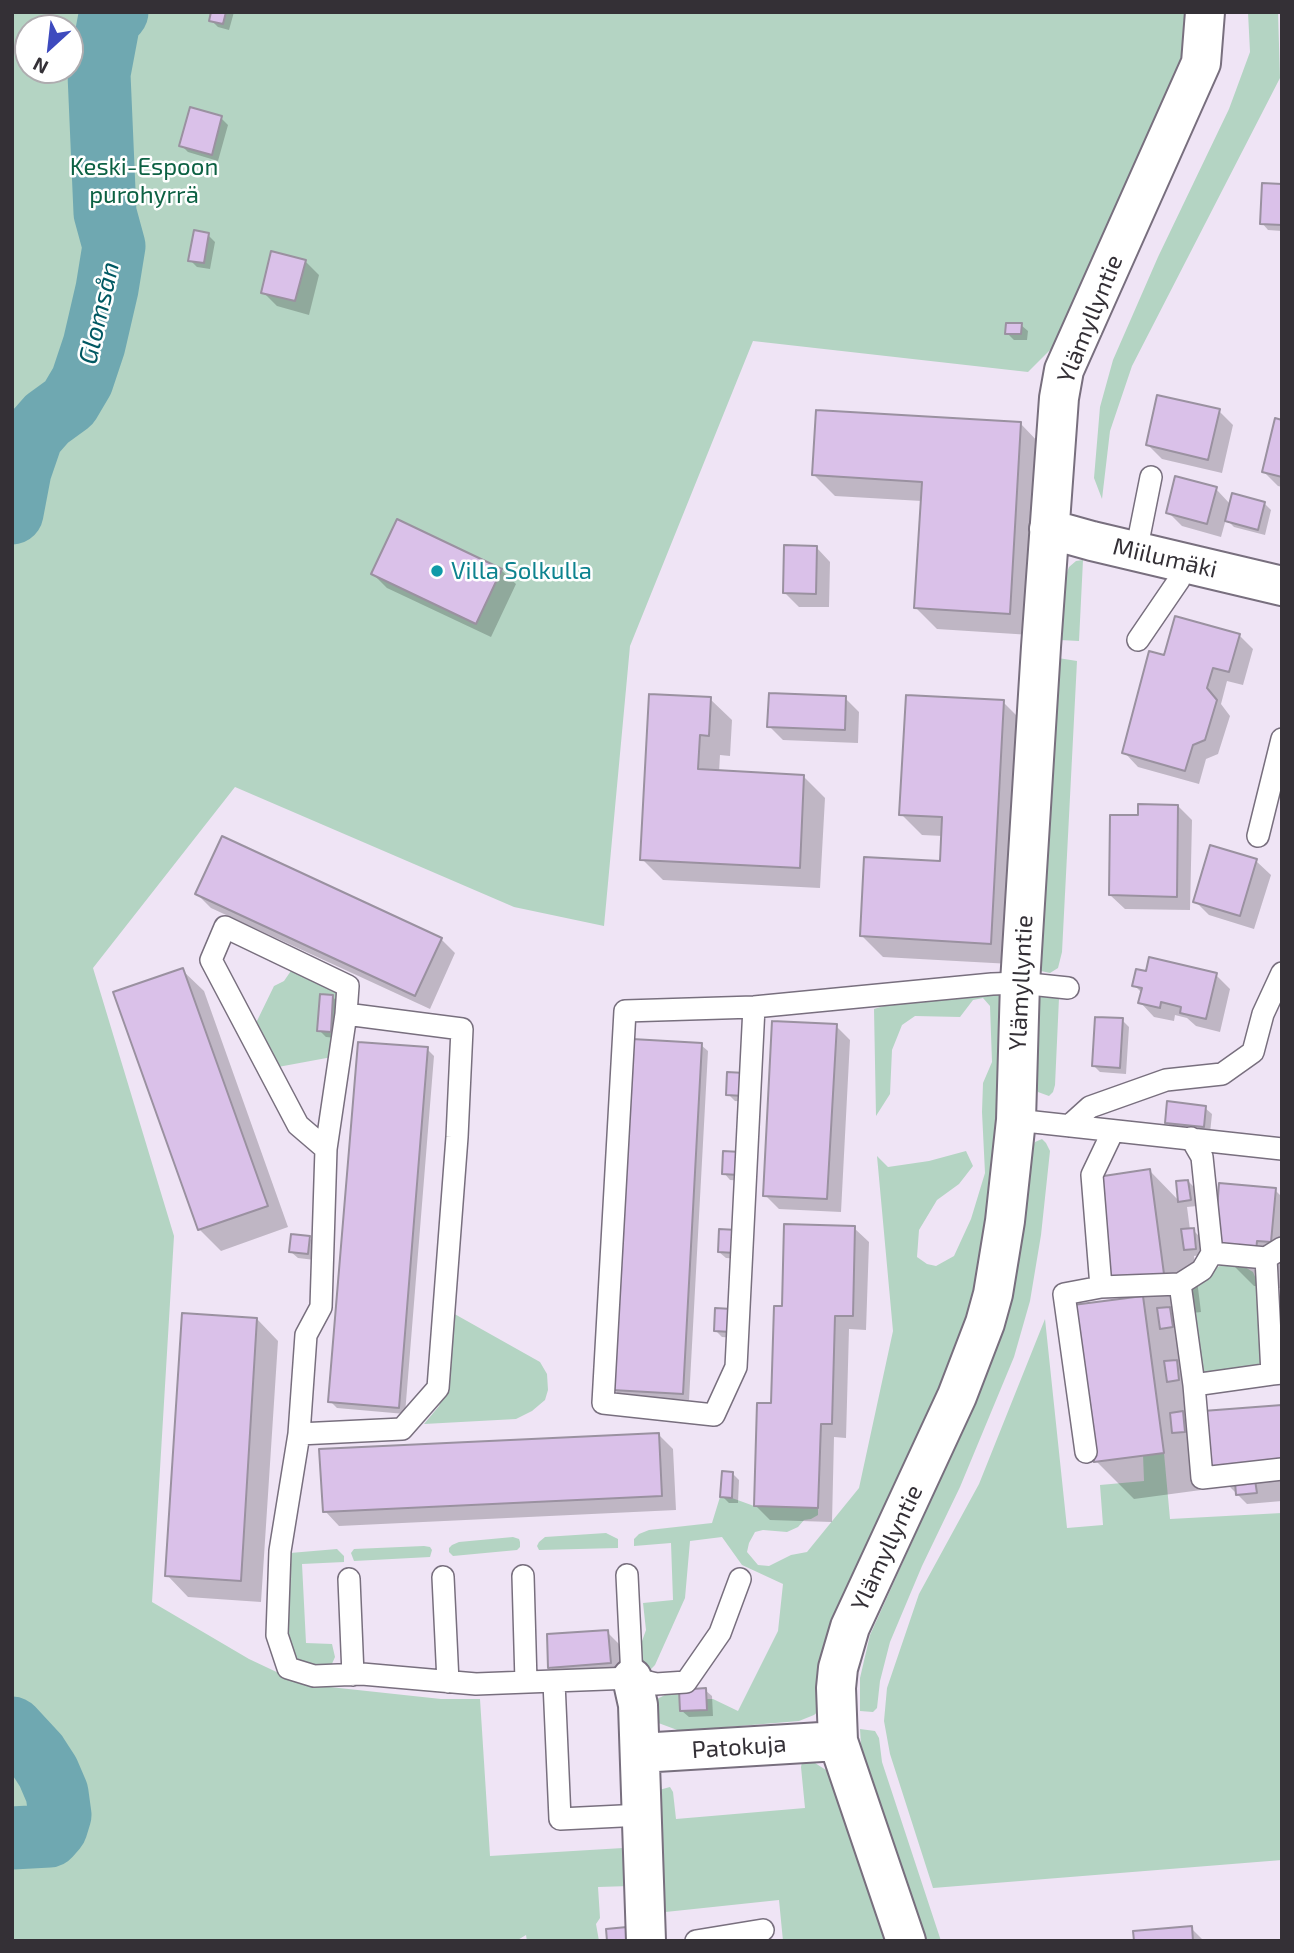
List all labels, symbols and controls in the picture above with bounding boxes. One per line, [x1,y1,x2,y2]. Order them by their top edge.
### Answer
north arrow [14,14,84,84]
text: N [29,53,51,80]
park label: Keski-Espoon purohyrrä [70,153,218,209]
street label: Ylämyllyntie [1051,251,1129,387]
water label: Glomsån [72,259,126,367]
street label: Miilumäki [1110,532,1220,584]
place label: Villa Solkulla [451,557,592,585]
marker: Villa Solkulla [429,563,445,579]
street label: Ylämyllyntie [1003,914,1039,1052]
street label: Ylämyllyntie [845,1480,929,1616]
street label: Patokuja [691,1729,787,1765]

